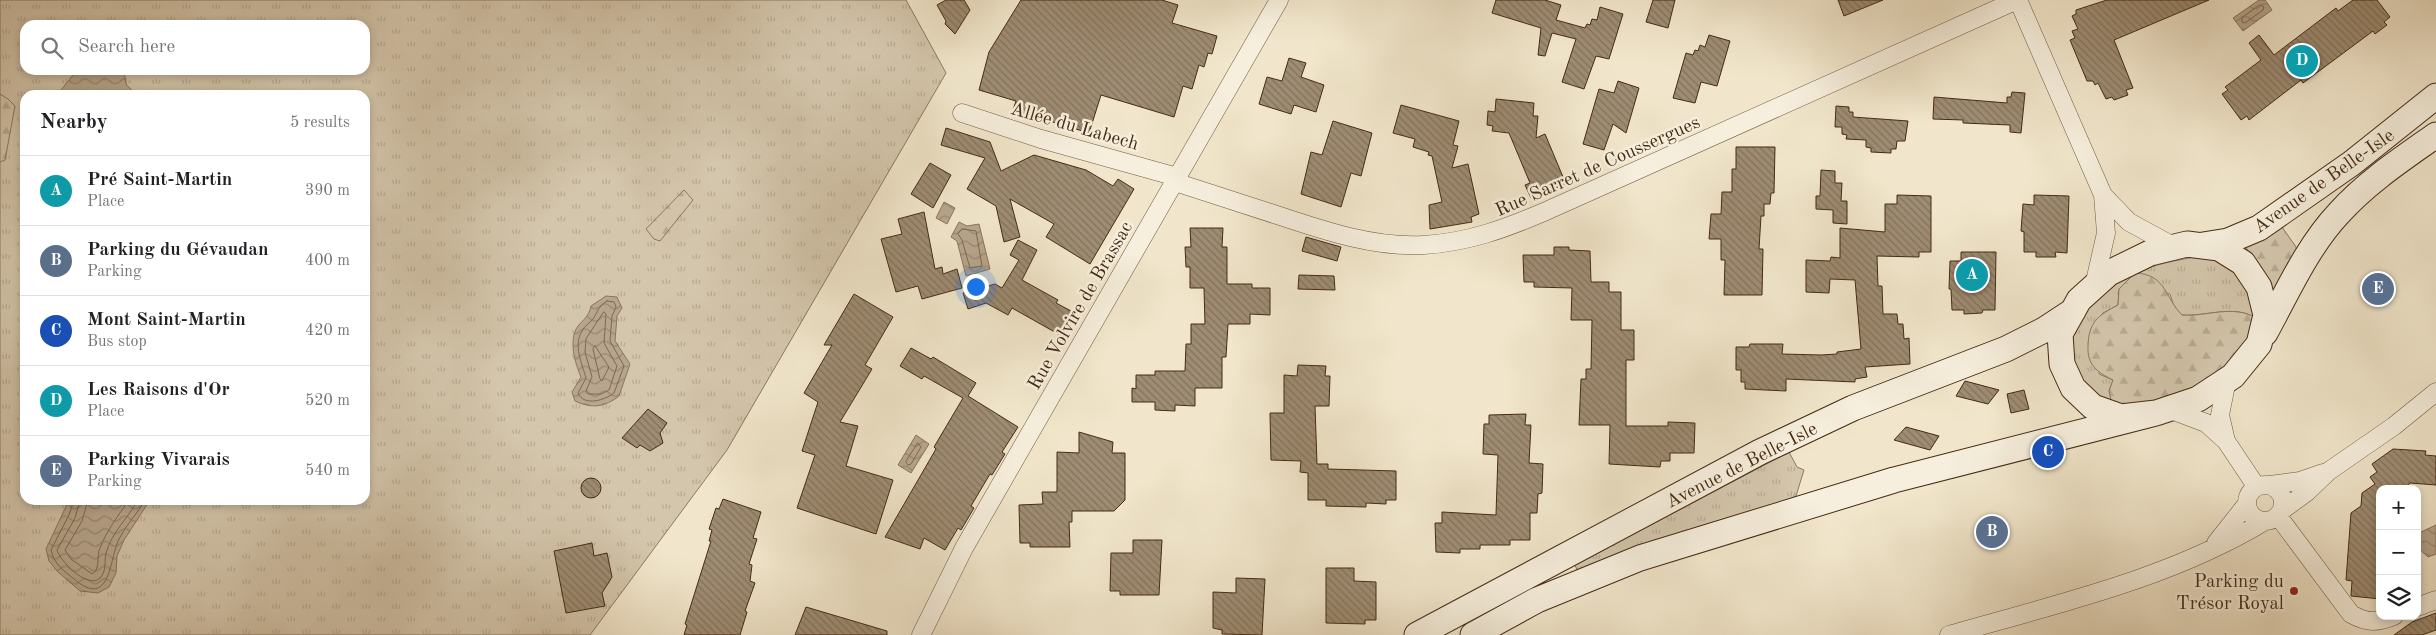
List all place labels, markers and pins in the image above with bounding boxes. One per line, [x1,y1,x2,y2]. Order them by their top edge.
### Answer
pin: D [2286,42,2318,80]
pin: A [1956,256,1988,294]
pin: E [2362,270,2394,308]
pin: C [2032,433,2064,471]
pin: B [1976,513,2008,551]
place label: Parking du Trésor Royal [2176,573,2284,614]
marker: Parking du Trésor Royal [2288,585,2300,597]

